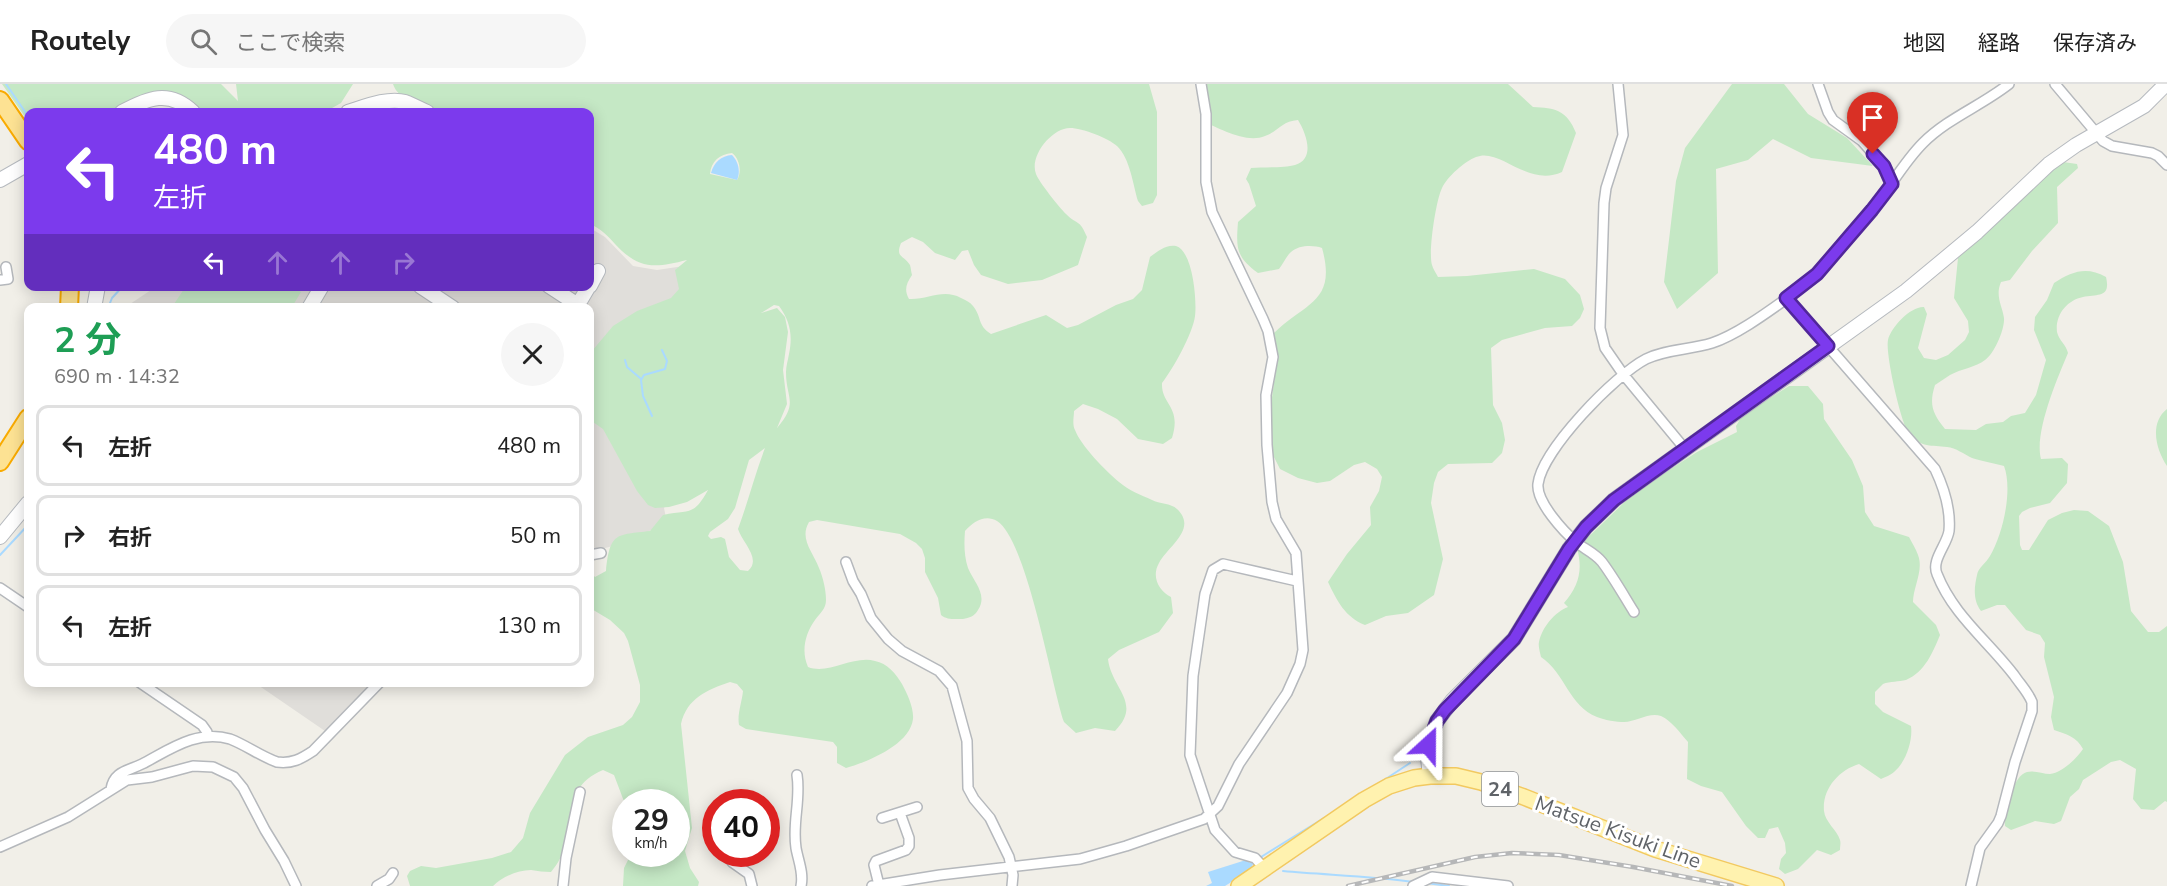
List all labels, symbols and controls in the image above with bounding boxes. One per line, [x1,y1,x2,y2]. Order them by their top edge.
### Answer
search box [166,14,586,68]
text: Routely [30,22,130,60]
icon: search [187,25,220,58]
text: ここで検索 [235,28,345,58]
text: 地図 [1903,29,1945,57]
text: 経路 [1978,29,2020,57]
text: 保存済み [2053,29,2137,57]
pin [1847,92,1898,154]
icon: arrive [1856,101,1889,134]
text: 480 m [153,122,277,179]
icon: left [54,132,132,210]
text: 左折 [153,180,207,217]
icon: left [198,246,231,279]
icon: ahead [261,246,294,279]
icon: ahead [324,246,357,279]
icon: right [387,246,420,279]
text: 2 分 [54,316,121,365]
button: close [501,323,564,386]
text: 690 m · 14:32 [54,363,180,390]
icon: left [57,429,90,462]
text: 480 m [497,431,561,461]
text: 左折 [108,433,152,463]
icon: right [57,519,90,552]
text: 50 m [510,521,561,551]
text: 右折 [108,523,152,553]
icon: left [57,609,90,642]
text: 130 m [497,611,561,641]
text: 左折 [108,613,152,643]
position arrow [1396,713,1460,777]
road number: 24 [1482,772,1518,806]
speed limit sign: 40 [702,789,780,867]
street label: Matsue Kisuki Line [1531,789,1705,875]
text: 29 [633,800,669,841]
text: km/h [634,833,668,853]

